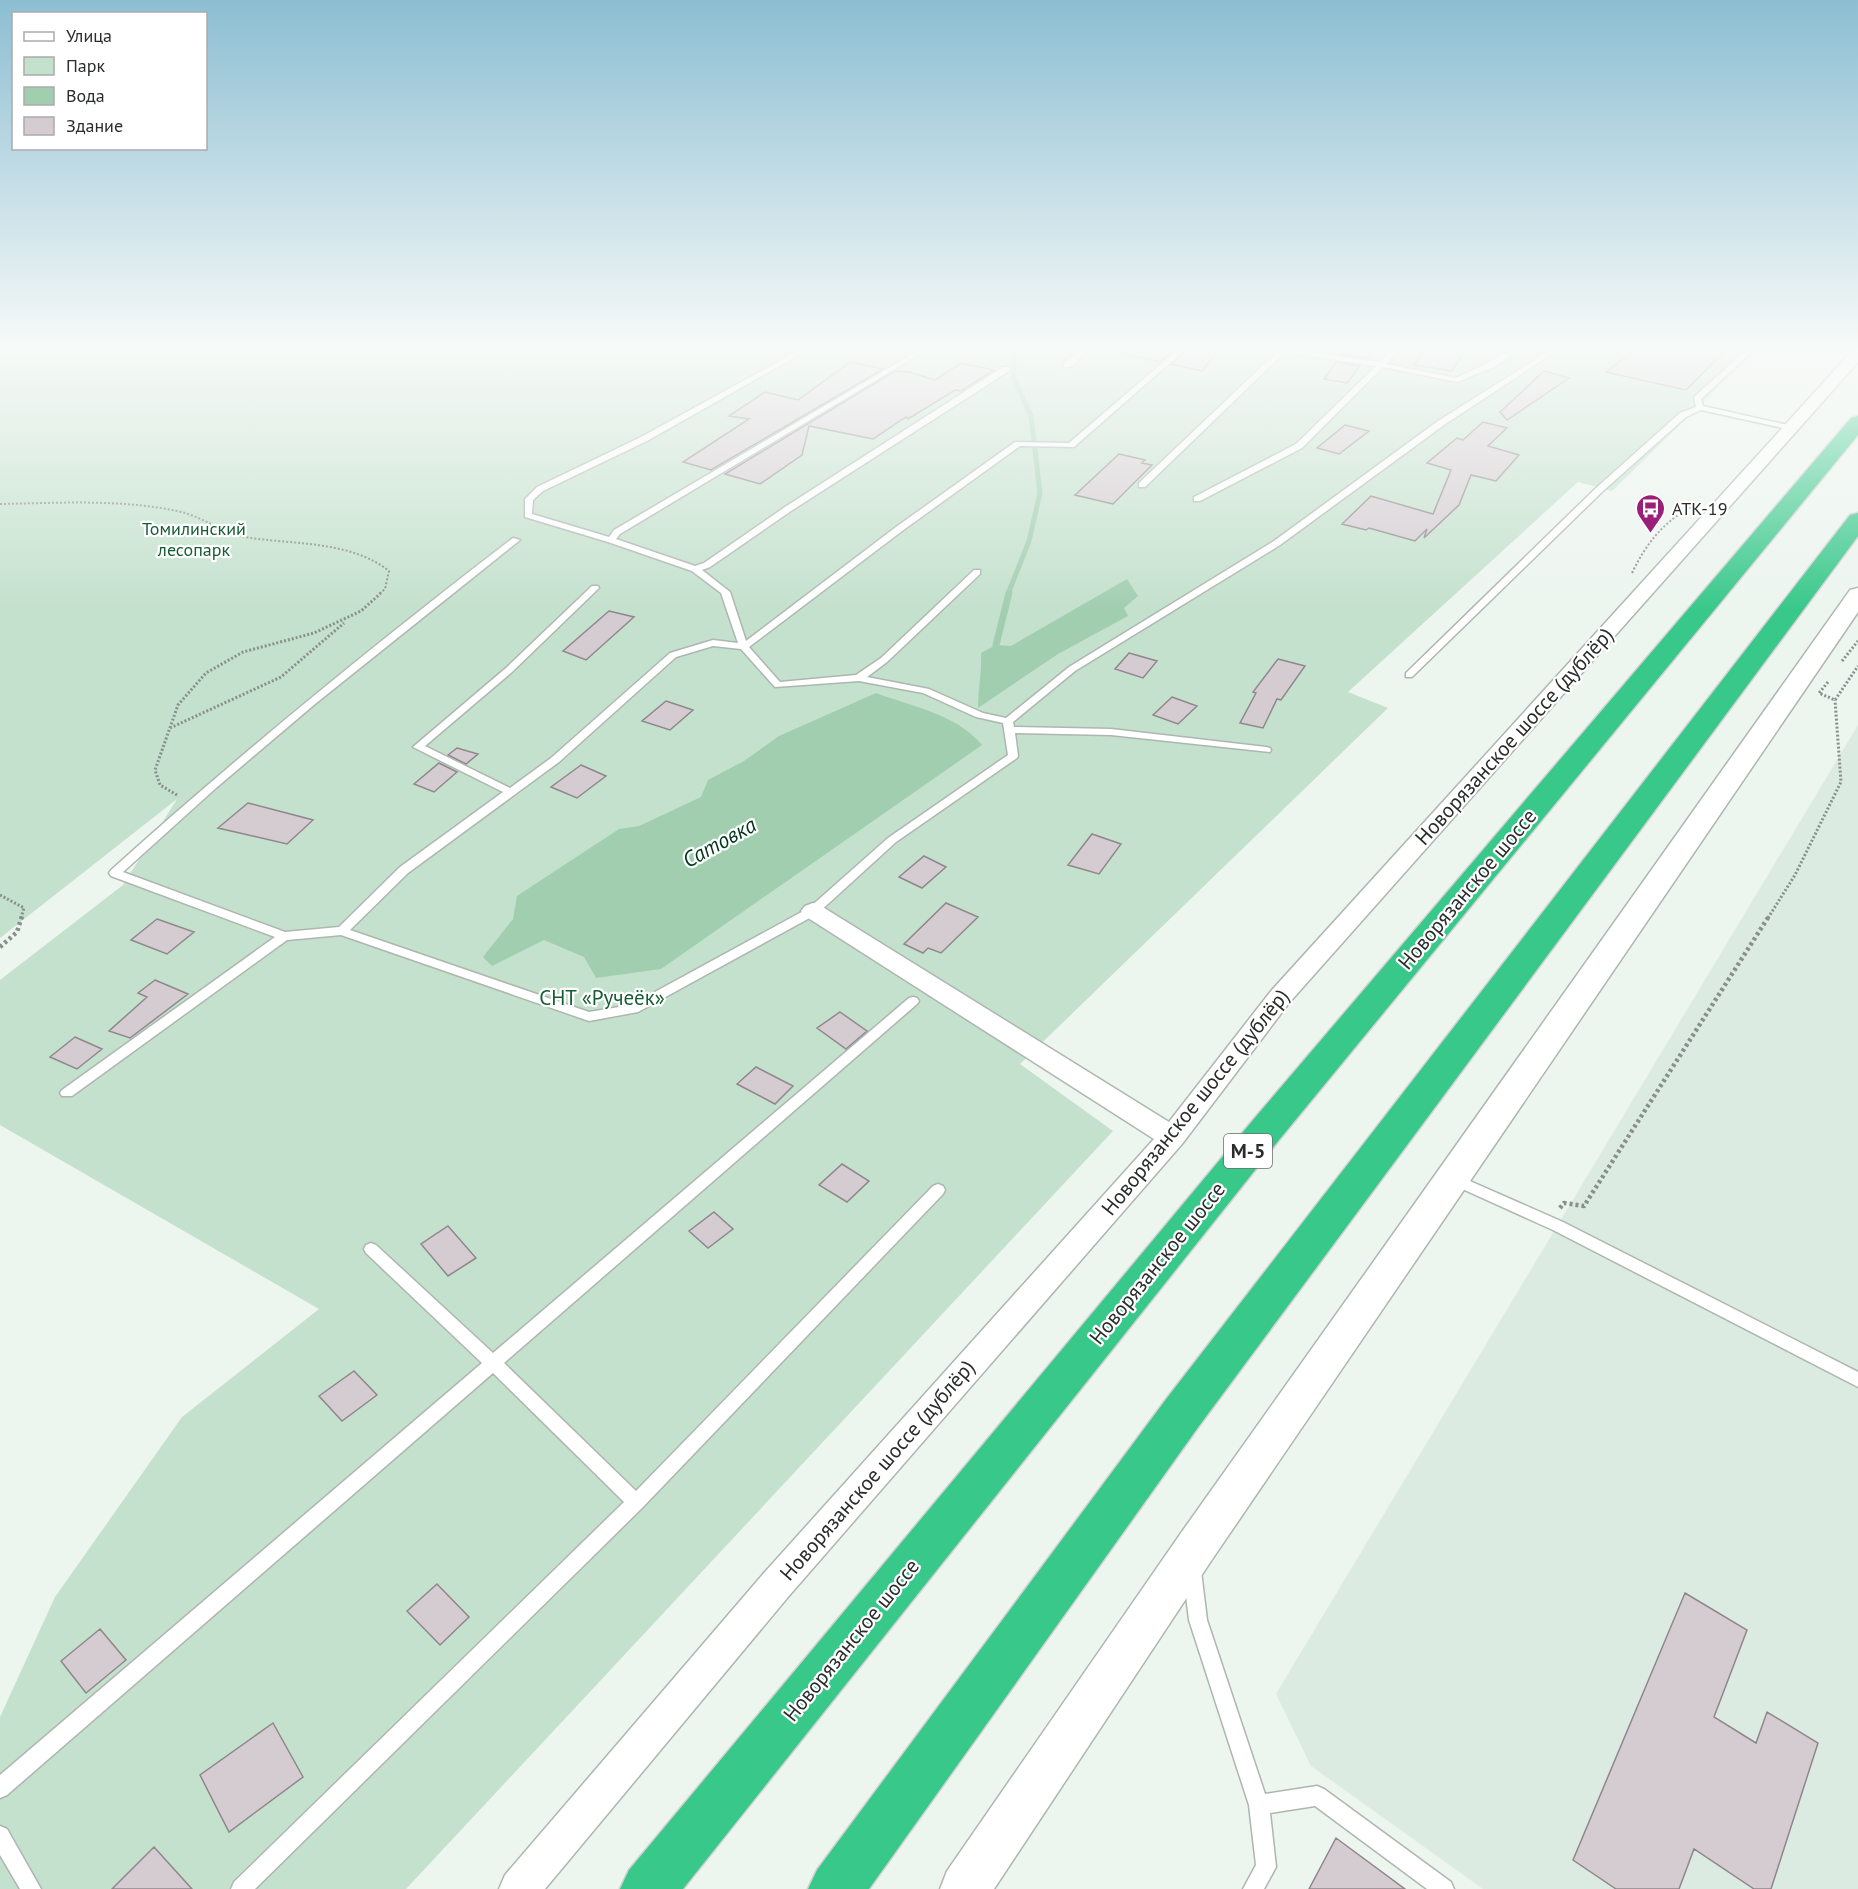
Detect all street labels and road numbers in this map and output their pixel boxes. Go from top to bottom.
street label: Новорязанское шоссе (дублёр) [1409,621,1619,851]
street label: Новорязанское шоссе [1392,803,1542,975]
street label: Новорязанское шоссе (дублёр) [1095,983,1295,1221]
road number: М-5 [1224,1134,1272,1168]
street label: Новорязанское шоссе [1083,1176,1231,1350]
street label: Новорязанское шоссе (дублёр) [774,1354,980,1586]
street label: Новорязанское шоссе [777,1553,925,1727]

